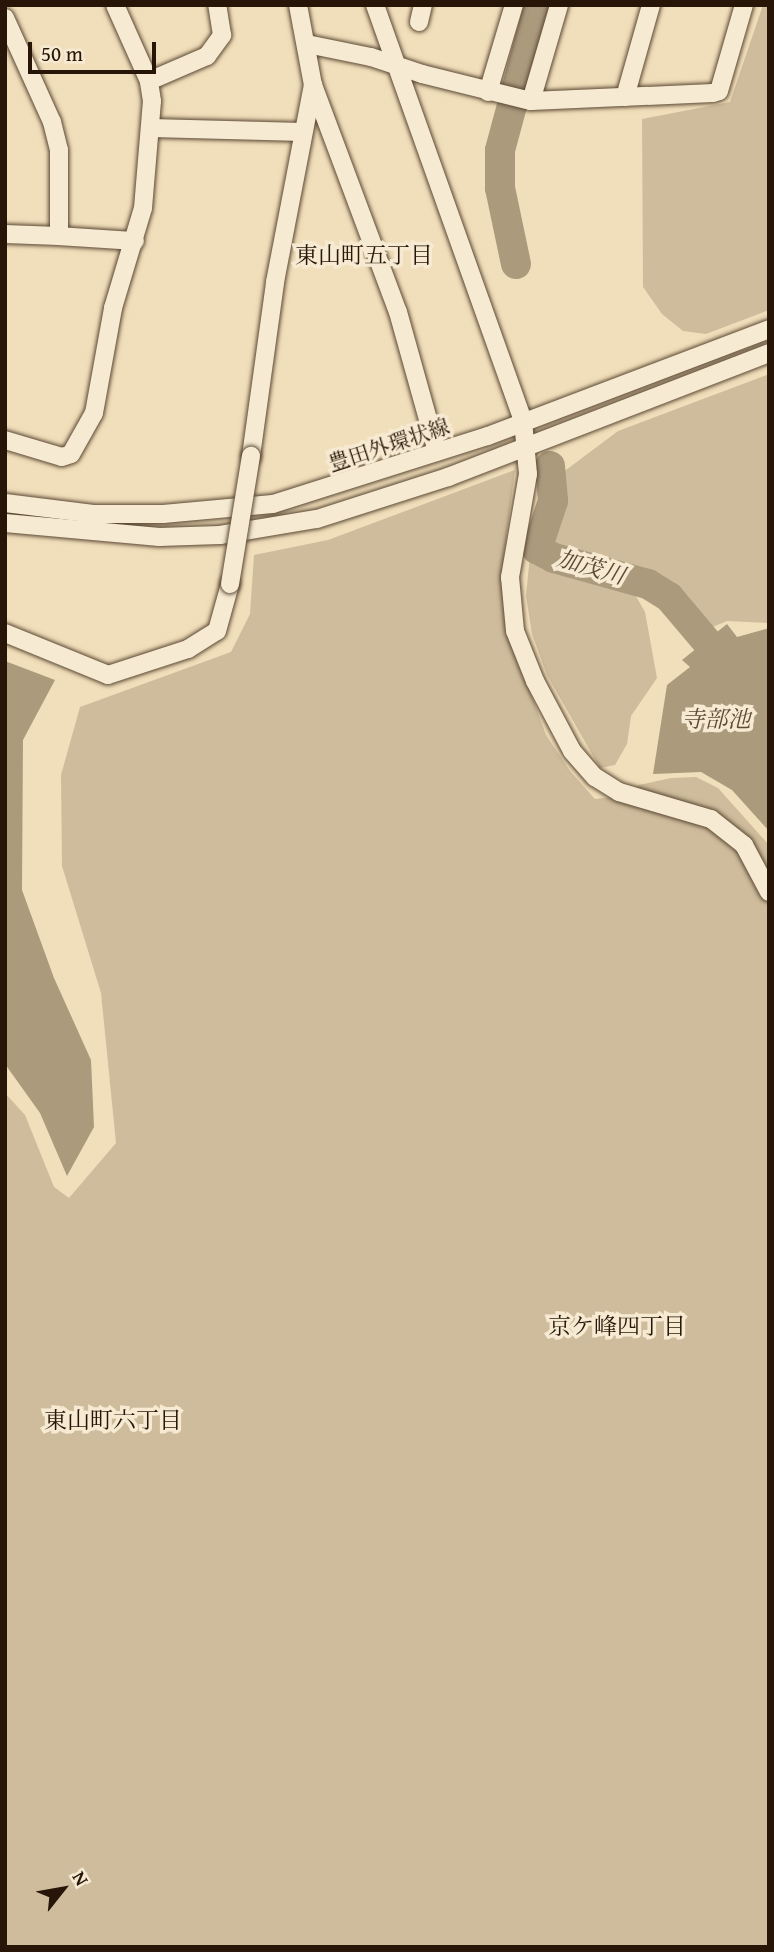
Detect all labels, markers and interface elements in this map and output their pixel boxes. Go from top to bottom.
scale bar [32,28,159,72]
text: 50 m [41,38,83,69]
district label: 東山町五丁目 [295,241,433,269]
street label: 豊田外環状線 [325,414,453,476]
water label: 加茂川 [554,544,628,590]
water label: 寺部池 [682,705,750,733]
district label: 京ケ峰四丁目 [548,1312,686,1340]
district label: 東山町六丁目 [44,1406,182,1434]
north arrow [28,1854,98,1924]
text: N [66,1866,96,1891]

